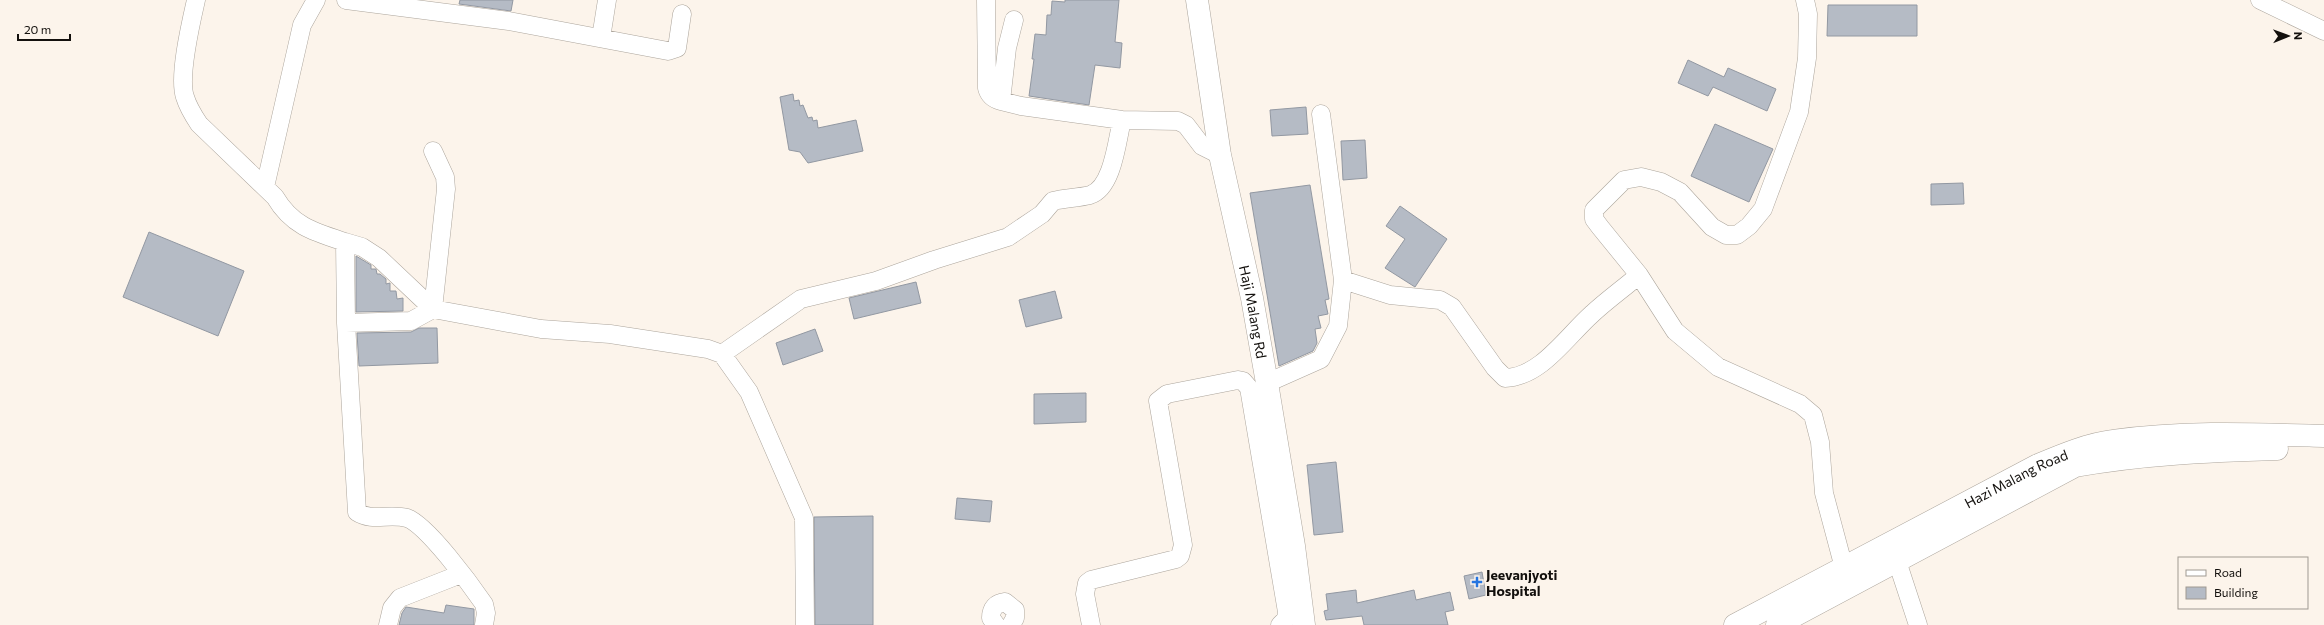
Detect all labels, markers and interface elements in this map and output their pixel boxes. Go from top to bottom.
scale bar [18,16,70,42]
north arrow [2268,16,2308,56]
text: 20 m [24,22,51,36]
text: N [2292,32,2305,40]
street label: Haji Malang Rd [1236,263,1271,360]
street label: Hazi Malang Road [1961,445,2070,511]
legend [2178,557,2308,609]
text: Road [2214,565,2242,579]
place label: Jeevanjyoti Hospital [1486,566,1557,599]
marker: Jeevanjyoti Hospital [1471,576,1483,588]
text: Building [2214,585,2258,599]

